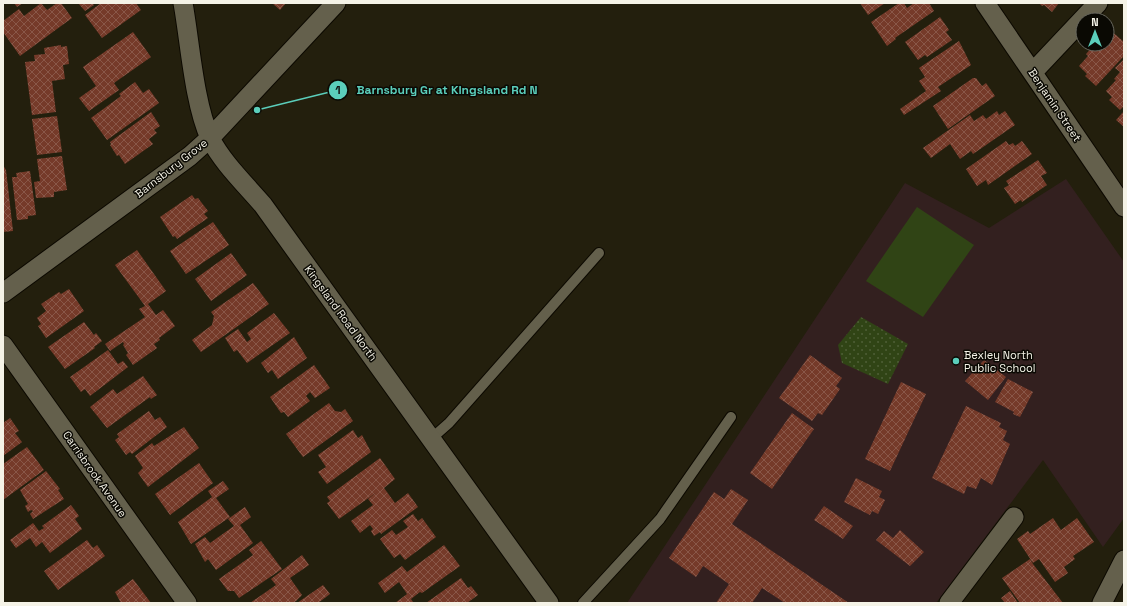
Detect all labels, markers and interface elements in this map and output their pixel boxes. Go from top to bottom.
north arrow [1075,12,1115,52]
text: N [1091,15,1099,29]
street label: Benjamin Street [1025,66,1085,144]
callout: Barnsbury Gr at Kingsland Rd N [328,78,545,102]
text: 1 [335,82,341,98]
text: Barnsbury Gr at Kingsland Rd N [357,82,537,98]
street label: Barnsbury Grove [132,135,210,201]
street label: Kingsland Road North [302,263,380,363]
place label: Bexley North Public School [964,348,1036,375]
marker: Bexley North Public School [951,356,961,366]
street label: Carrisbrook Avenue [60,428,130,520]

